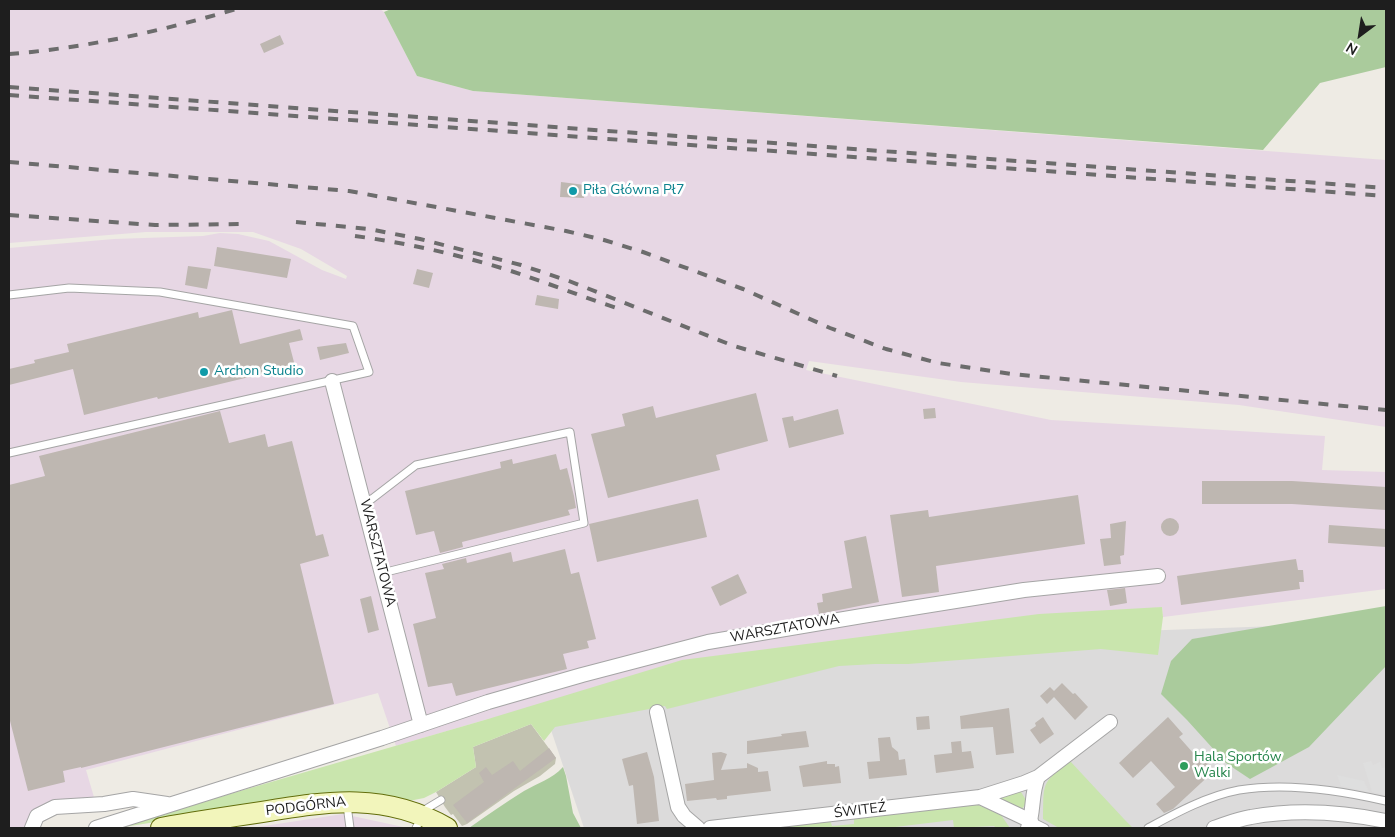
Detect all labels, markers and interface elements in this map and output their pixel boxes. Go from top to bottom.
north arrow [1335,10,1385,60]
text: N [1343,37,1361,59]
place label: Piła Główna Pł7 [583,183,684,199]
marker: Piła Główna Pł7 [567,185,579,197]
place label: Archon Studio [214,364,303,380]
marker: Archon Studio [198,366,210,378]
street label: WARSZTATOWA [355,497,399,609]
street label: WARSZTATOWA [729,611,841,647]
place label: Hala Sportów Walki [1194,750,1281,782]
marker: Hala Sportów Walki [1178,760,1190,772]
street label: PODGÓRNA [265,794,347,820]
street label: ŚWITEŹ [833,799,887,823]

